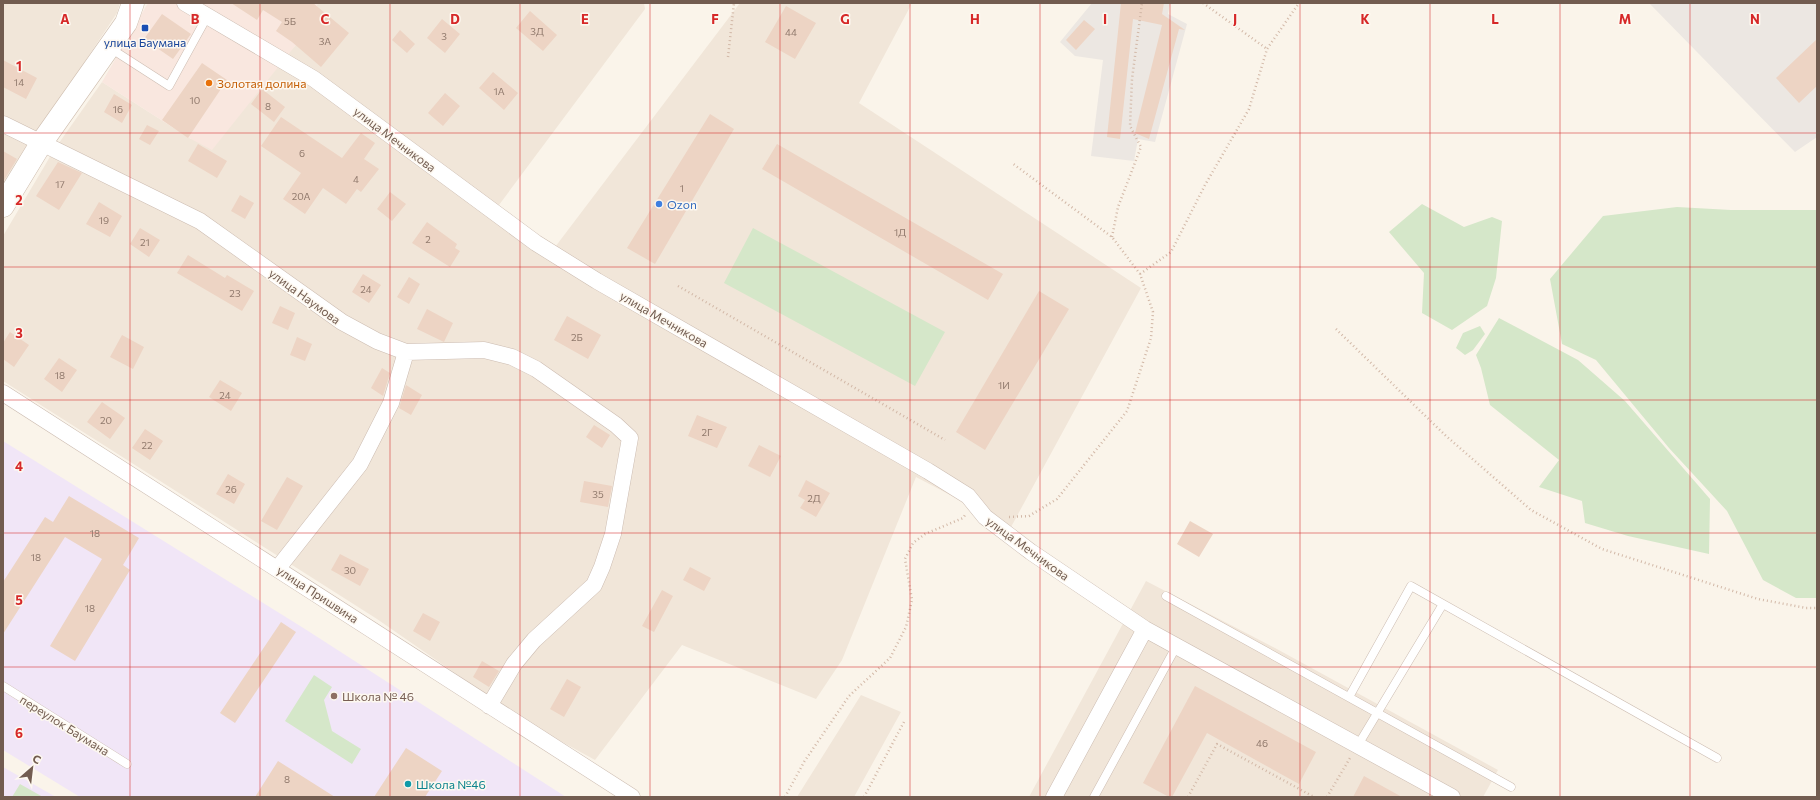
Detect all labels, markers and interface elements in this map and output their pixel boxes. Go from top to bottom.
text: A [60,11,70,27]
text: B [191,11,200,27]
text: C [321,11,330,27]
text: D [450,11,460,27]
text: E [581,11,589,27]
text: F [711,11,719,27]
text: G [840,11,850,27]
text: H [970,11,980,27]
text: I [1103,11,1107,27]
text: J [1233,11,1237,27]
text: K [1360,11,1370,27]
text: L [1491,11,1499,27]
text: M [1619,11,1631,27]
text: N [1750,11,1760,27]
house number: 5Б [284,15,296,27]
marker: улица Баумана [140,23,150,33]
house number: 3Д [530,25,544,37]
house number: 44 [785,26,797,38]
house number: 3 [441,30,447,42]
place label: улица Баумана [104,35,186,49]
house number: 3А [319,35,331,47]
text: 1 [16,58,22,74]
house number: 14 [14,76,24,88]
place label: Золотая долина [217,76,306,90]
marker: Золотая долина [204,78,214,88]
house number: 1А [493,85,505,97]
house number: 10 [190,94,200,106]
house number: 8 [265,100,271,112]
house number: 16 [113,103,123,115]
street label: улица Мечникова [351,104,439,174]
house number: 6 [299,147,305,159]
house number: 4 [353,173,359,185]
house number: 17 [55,178,65,190]
house number: 1 [680,182,684,194]
house number: 20А [292,190,310,202]
text: 2 [15,192,23,208]
place label: Ozon [667,197,697,211]
marker: Ozon [654,199,664,209]
house number: 19 [99,214,109,226]
house number: 1Д [894,226,906,238]
house number: 2 [425,233,431,245]
house number: 21 [140,236,150,248]
street label: улица Наумова [267,265,343,327]
house number: 24 [360,283,372,295]
house number: 23 [229,287,241,299]
street label: улица Мечникова [618,288,710,350]
text: 3 [15,325,23,341]
house number: 2Б [571,331,583,343]
house number: 18 [55,369,65,381]
house number: 1И [998,379,1010,391]
house number: 24 [219,389,231,401]
house number: 20 [100,414,112,426]
house number: 2Г [701,426,713,438]
house number: 22 [141,439,153,451]
text: 4 [15,458,23,474]
house number: 26 [225,483,237,495]
house number: 35 [592,488,604,500]
house number: 2Д [807,492,821,504]
street label: улица Мечникова [984,513,1072,583]
house number: 18 [90,527,100,539]
house number: 18 [31,551,41,563]
street label: улица Пришвина [275,562,361,626]
house number: 30 [344,564,356,576]
text: 5 [15,592,23,608]
house number: 18 [85,602,95,614]
place label: Школа № 46 [342,689,414,703]
marker: Школа № 46 [329,691,339,701]
street label: переулок Баумана [18,692,112,758]
text: 6 [15,725,23,741]
house number: 46 [1256,737,1268,749]
north arrow [12,748,52,788]
text: С [31,751,44,766]
house number: 8 [284,773,290,785]
place label: Школа №46 [416,777,486,791]
marker: Школа №46 [403,779,413,789]

